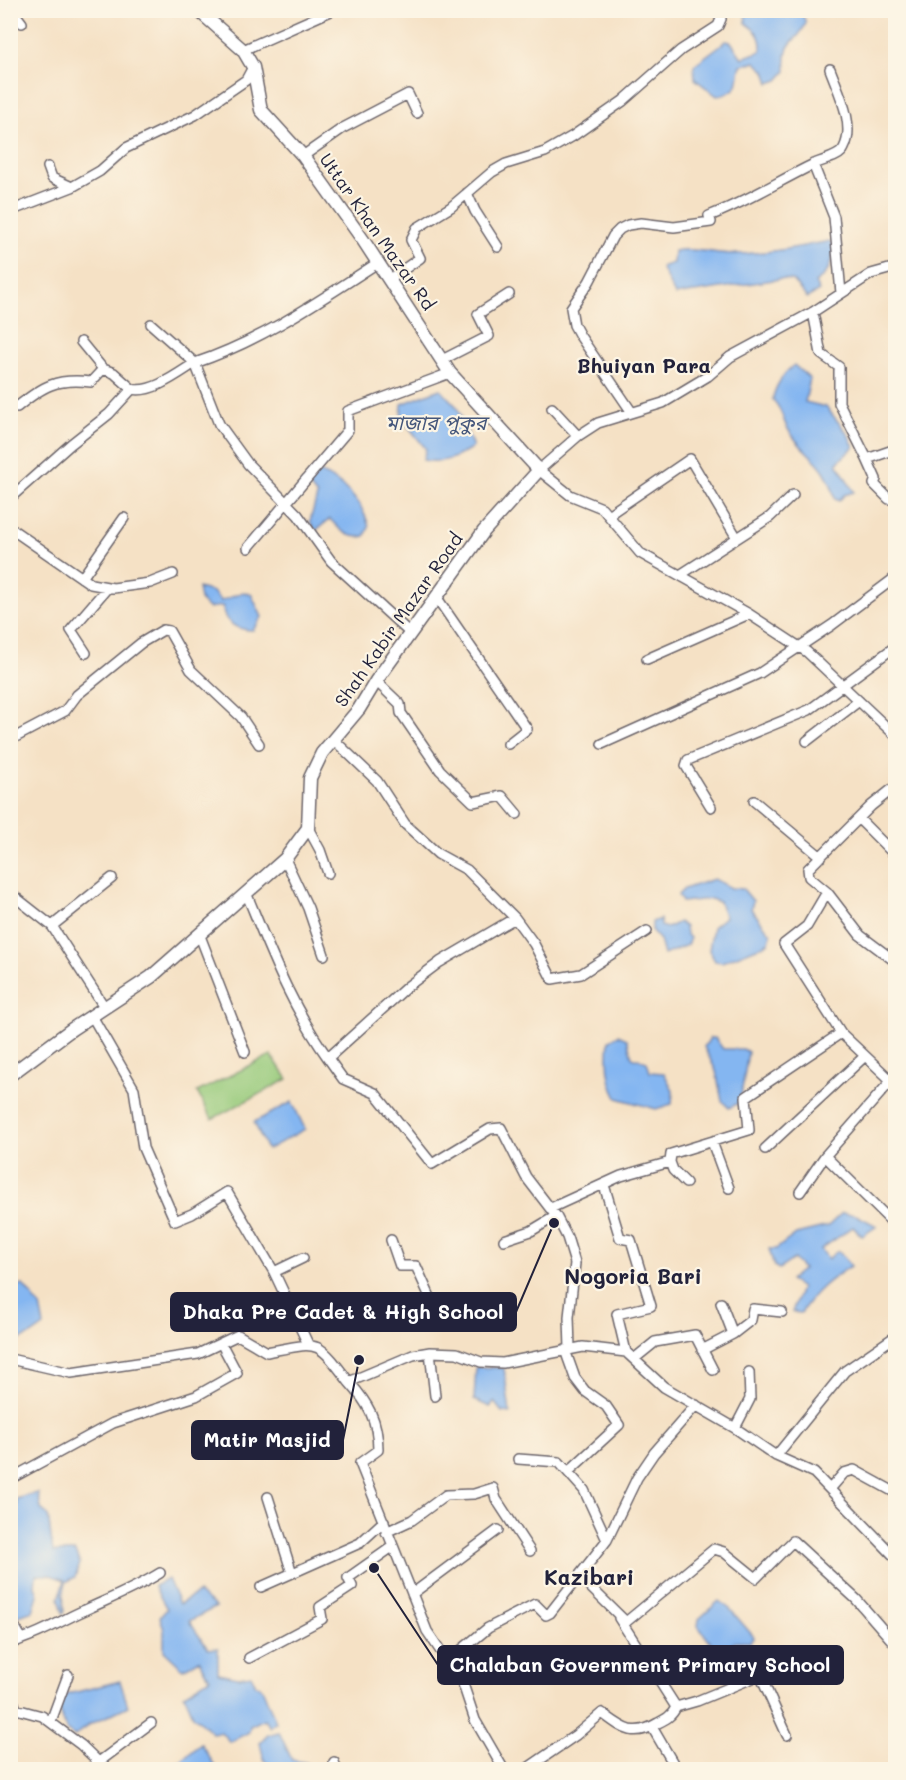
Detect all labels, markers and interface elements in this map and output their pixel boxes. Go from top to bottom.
street label: Uttar Khan Mazar Rd [315,148,441,315]
district label: Bhuiyan Para [577,352,711,378]
water label: মাজার পুকুর [386,409,490,435]
street label: Shah Kabir Mazar Road [329,527,468,711]
district label: Nogoria Bari [564,1262,702,1289]
callout: Dhaka Pre Cadet & High School [171,1293,516,1331]
text: Dhaka Pre Cadet & High School [182,1298,504,1324]
callout: Matir Masjid [192,1421,343,1459]
text: Matir Masjid [203,1426,331,1452]
district label: Kazibari [544,1563,634,1590]
callout: Chalaban Government Primary School [438,1646,843,1684]
text: Chalaban Government Primary School [450,1651,830,1677]

